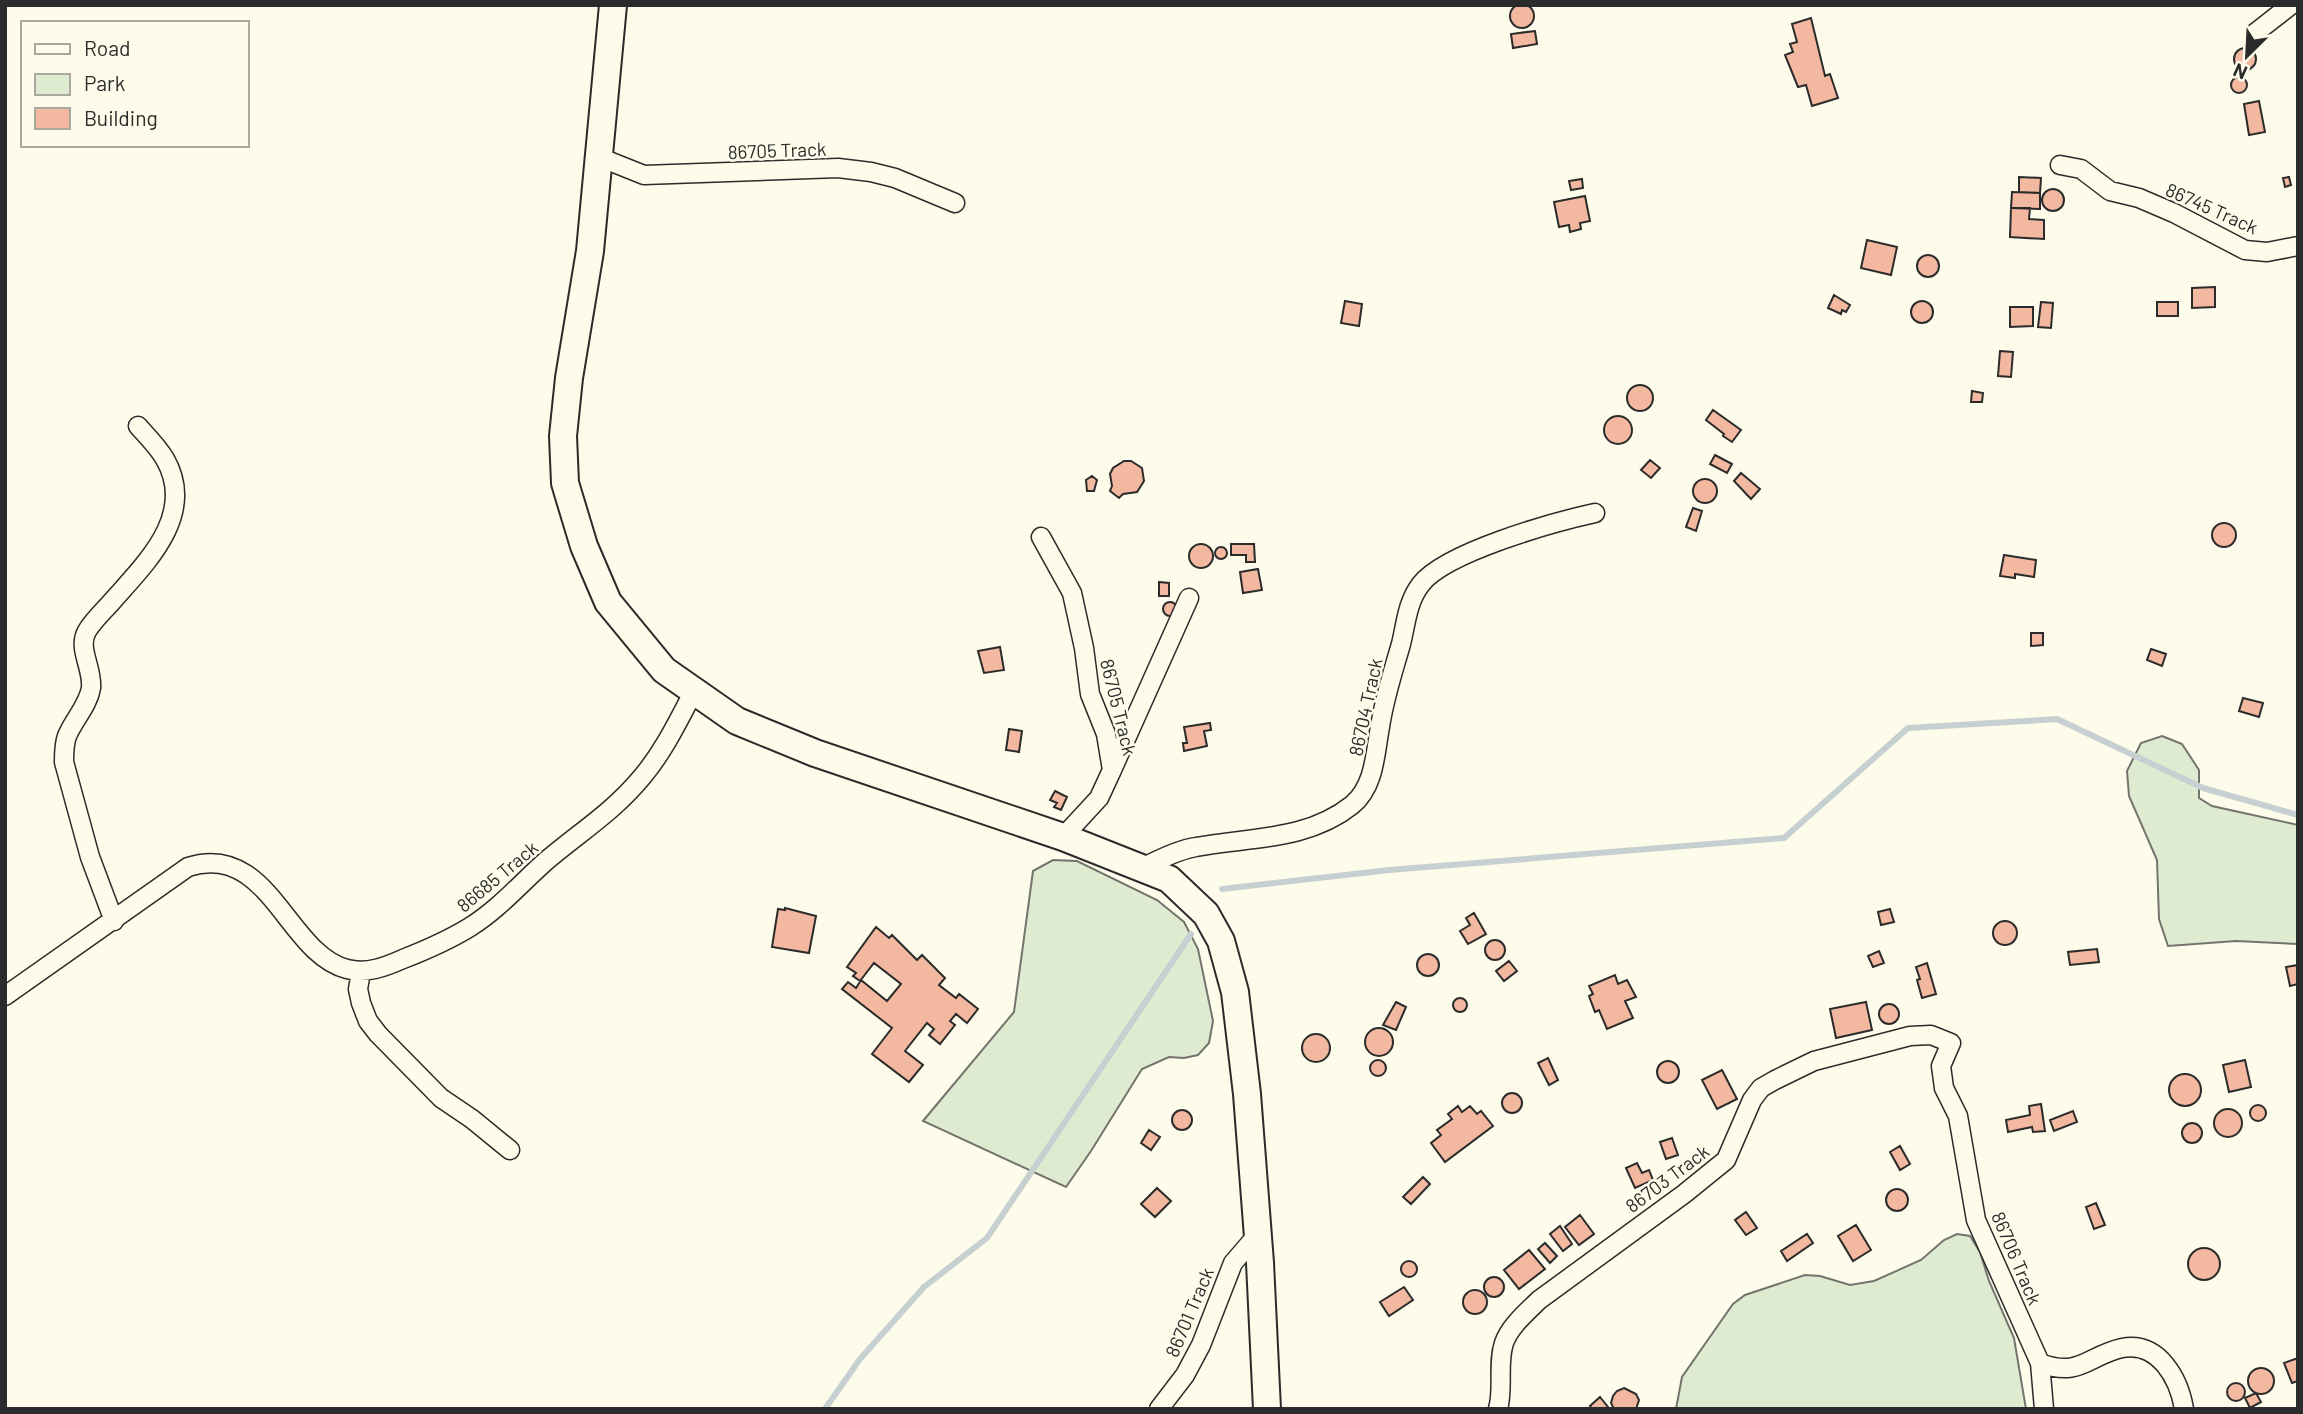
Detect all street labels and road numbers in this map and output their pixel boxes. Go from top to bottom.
street label: 86705 Track [727,137,827,163]
street label: 86745 Track [2162,177,2262,239]
street label: 86705 Track [1096,656,1142,758]
street label: 86704 Track [1343,656,1387,758]
street label: 86685 Track [452,835,542,917]
street label: 86703 Track [1621,1139,1713,1217]
street label: 86706 Track [1987,1208,2047,1308]
street label: 86701 Track [1160,1264,1218,1360]

